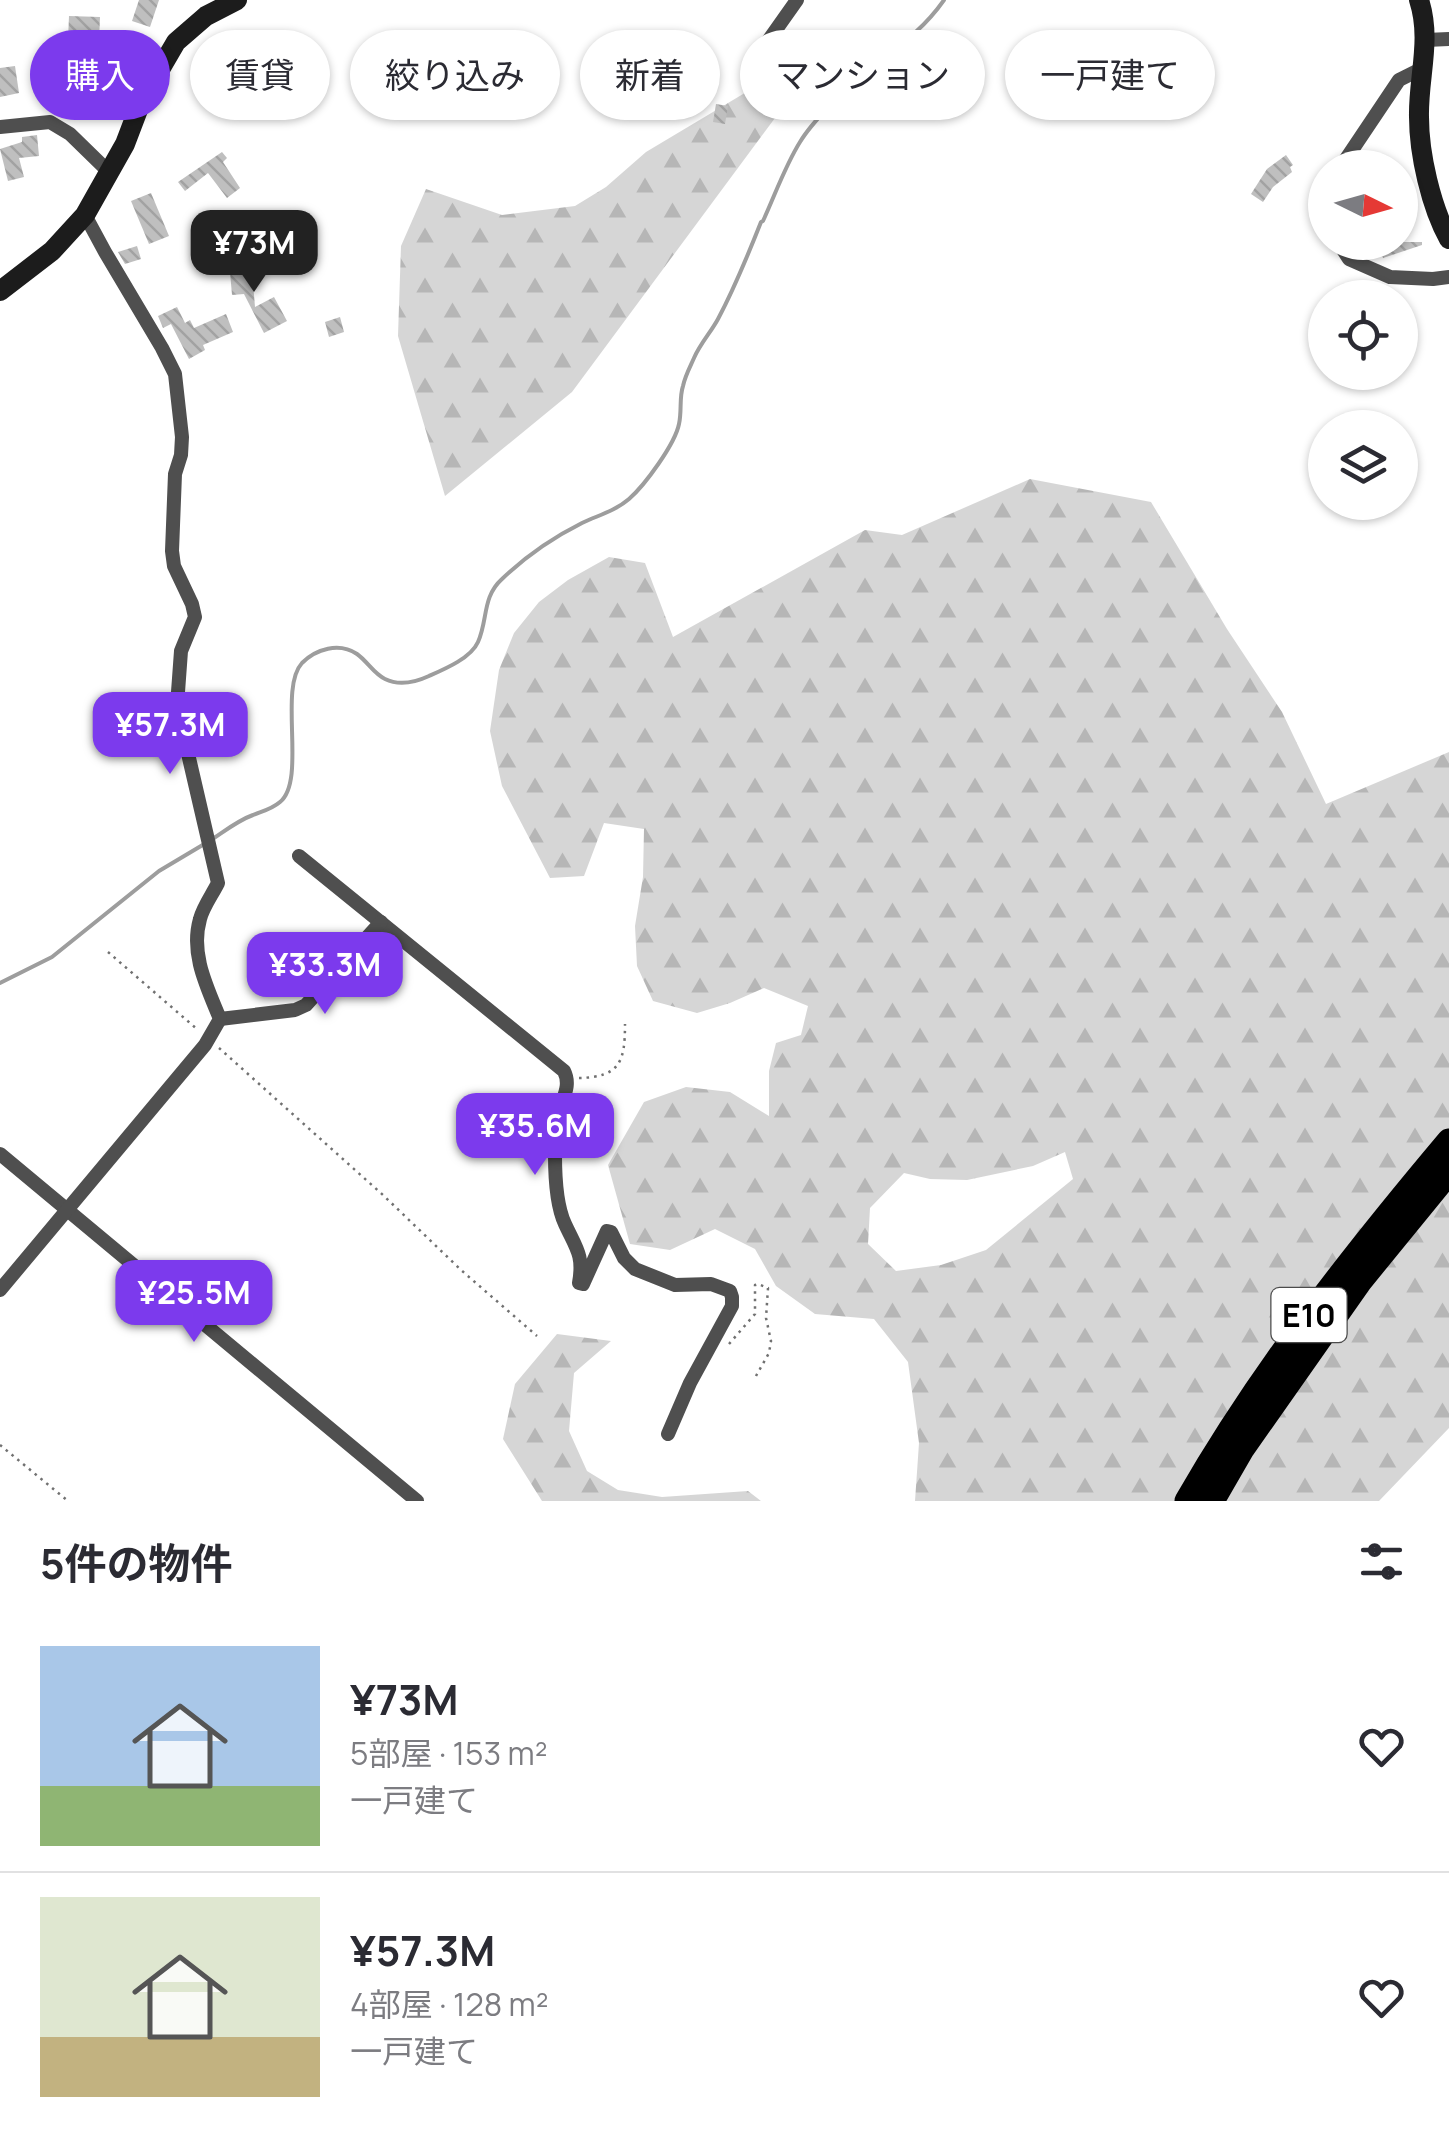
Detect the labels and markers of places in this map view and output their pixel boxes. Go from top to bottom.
pin: ¥73M [195,210,313,295]
pin: ¥57.3M [89,692,251,777]
pin: ¥33.3M [244,932,406,1017]
pin: ¥35.6M [454,1093,616,1178]
pin: ¥25.5M [113,1260,275,1345]

